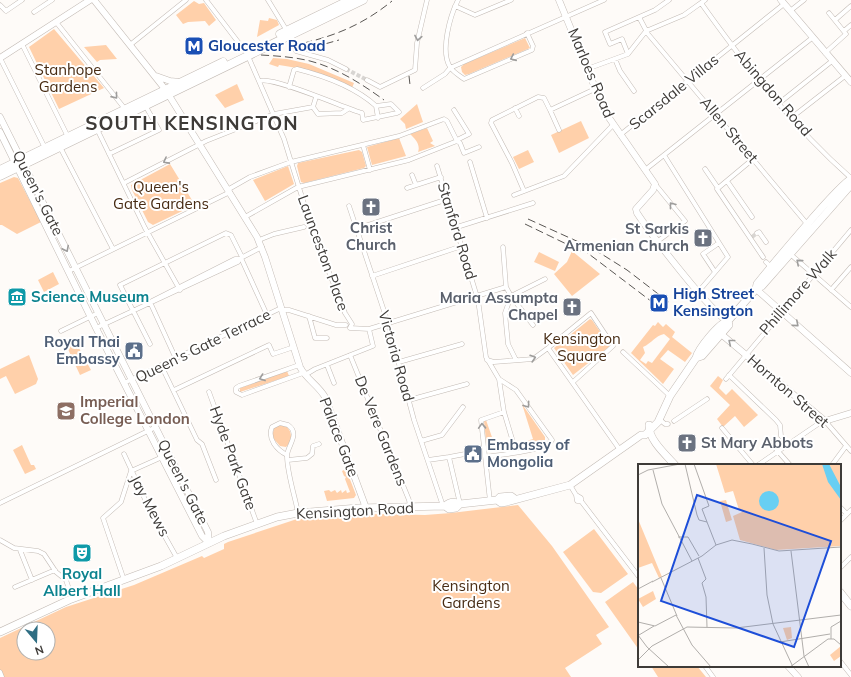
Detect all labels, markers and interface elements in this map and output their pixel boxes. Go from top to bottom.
street label: Marloes Road [564,25,619,121]
metro station icon: Gloucester Road [183,35,205,57]
one-way arrow [414,35,423,41]
place label: Gloucester Road [208,36,326,55]
street label: Abingdon Road [731,46,816,140]
street label: Scarsdale Villas [625,50,722,134]
one-way arrow [509,53,517,61]
park label: Stanhope Gardens [35,60,101,96]
one-way arrow [111,92,118,99]
street label: Allen Street [696,93,763,167]
district label: SOUTH KENSINGTON [85,111,299,135]
street label: Queen's Gate [9,147,68,239]
one-way arrow [163,157,170,164]
park label: Queen's Gate Gardens [113,177,209,213]
street label: Stanford Road [434,180,481,282]
street label: Launceston Place [294,192,353,313]
church icon: Christ Church [360,196,382,218]
one-way arrow [670,203,677,210]
place label: Christ Church [346,218,396,254]
place label: St Sarkis Armenian Church [564,219,689,255]
church icon: St Sarkis Armenian Church [692,227,714,249]
street label: Phillimore Walk [755,244,840,339]
one-way arrow [62,245,69,252]
one-way arrow [797,260,804,267]
place label: High Street Kensington [673,284,754,320]
museum icon: Science Museum [6,286,28,308]
place label: Science Museum [31,287,149,306]
place label: Maria Assumpta Chapel [440,288,558,324]
metro station icon: High Street Kensington [648,292,670,314]
church icon: Maria Assumpta Chapel [561,296,583,318]
street label: Queen's Gate Terrace [132,304,274,387]
street label: Victoria Road [374,308,419,404]
one-way arrow [791,320,798,327]
park label: Kensington Square [543,329,621,365]
place label: Royal Thai Embassy [44,332,121,368]
one-way arrow [729,339,736,346]
public building icon: Royal Thai Embassy [123,340,145,362]
street label: Hornton Street [744,350,833,431]
one-way arrow [529,354,536,363]
one-way arrow [259,373,266,381]
street label: De Vere Gardens [351,373,412,489]
place label: Imperial College London [80,392,190,428]
street label: Palace Gate [316,394,363,479]
school or university icon: Imperial College London [55,400,77,422]
one-way arrow [522,401,530,408]
street label: Hyde Park Gate [206,403,261,512]
one-way arrow [477,423,486,429]
church icon: St Mary Abbots [676,432,698,454]
place label: St Mary Abbots [701,433,813,452]
place label: Embassy of Mongolia [487,435,570,471]
street label: Queen's Gate [154,436,213,528]
public building icon: Embassy of Mongolia [462,443,484,465]
inset map [638,464,841,667]
street label: Jay Mews [126,472,175,540]
street label: Kensington Road [295,498,415,523]
theatre icon: Royal Albert Hall [71,542,93,564]
place label: Royal Albert Hall [43,564,121,600]
park label: Kensington Gardens [432,576,510,612]
north arrow [16,621,56,661]
text: N [33,642,45,658]

